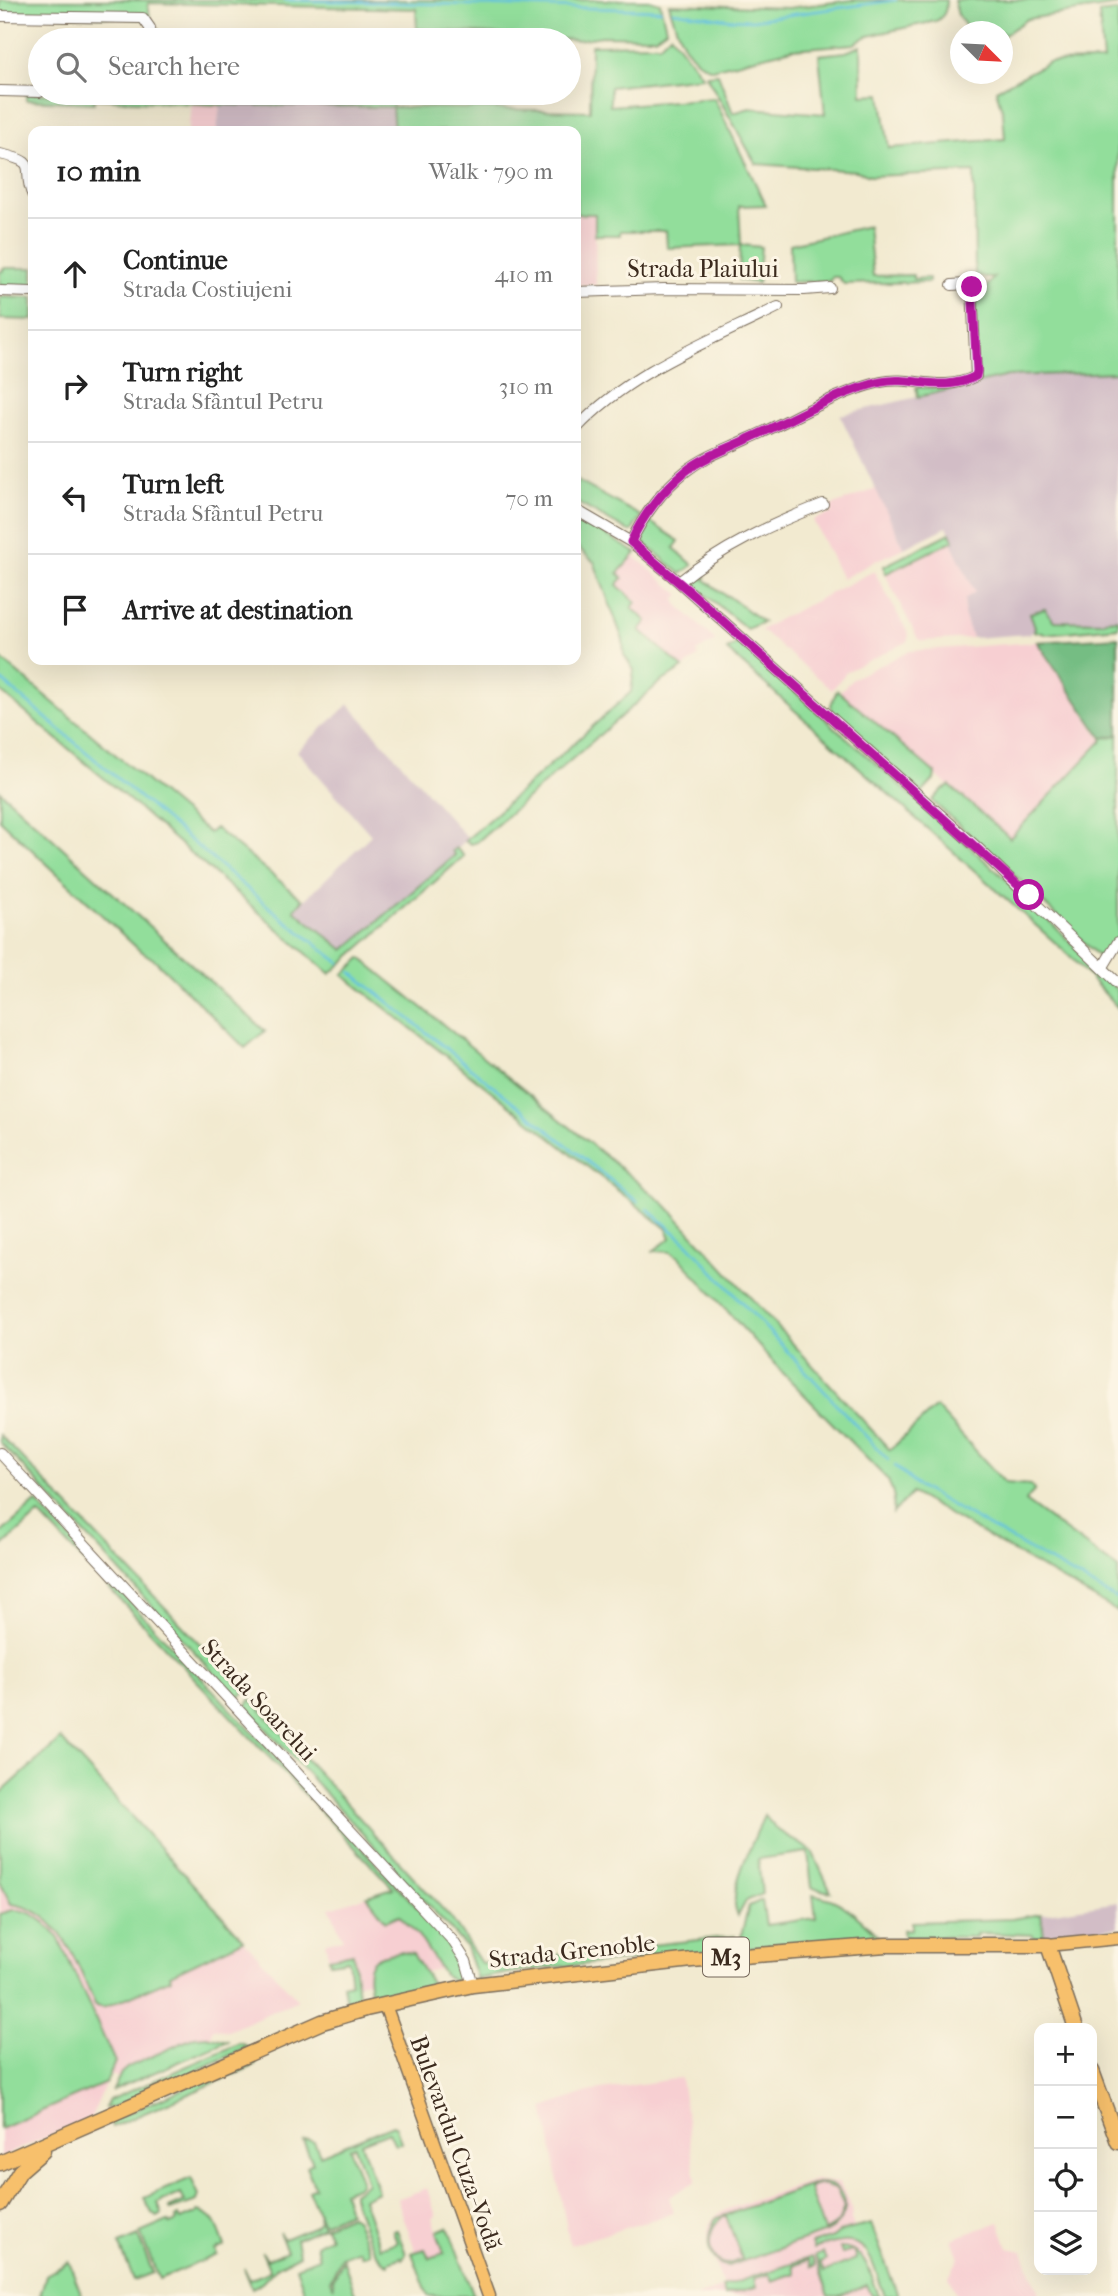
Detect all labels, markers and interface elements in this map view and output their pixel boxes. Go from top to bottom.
north arrow [950,21,1013,84]
search box [28,28,581,105]
icon: search [52,48,90,86]
text: Search here [108,51,240,82]
text: 10 min [56,154,141,189]
text: Walk · 790 m [429,158,553,185]
text: Continue [123,245,228,276]
icon: ahead [56,255,94,293]
street label: Strada Plaiului [627,255,779,283]
text: 410 m [495,261,553,288]
route end [956,271,987,302]
text: Strada Costiujeni [123,276,292,303]
text: Turn right [123,357,243,388]
icon: right [56,367,94,405]
text: 310 m [499,373,553,400]
text: Strada Sfântul Petru [123,388,323,415]
text: Turn left [123,469,224,500]
icon: left [56,479,94,517]
text: 70 m [505,485,553,512]
text: Strada Sfântul Petru [123,500,323,527]
icon: arrive [56,591,94,629]
text: Arrive at destination [123,595,353,626]
route start [1013,879,1044,910]
street label: Strada Soarelui [195,1633,323,1767]
street label: Strada Grenoble [487,1928,657,1974]
road number: M3 [703,1938,749,1976]
map controls [1034,2023,1097,2275]
button: + [1034,2023,1097,2086]
street label: Bulevardul Cuza-Vodă [404,2032,508,2255]
button: − [1034,2086,1097,2149]
button: locate [1034,2149,1097,2212]
button: layers [1034,2212,1097,2275]

